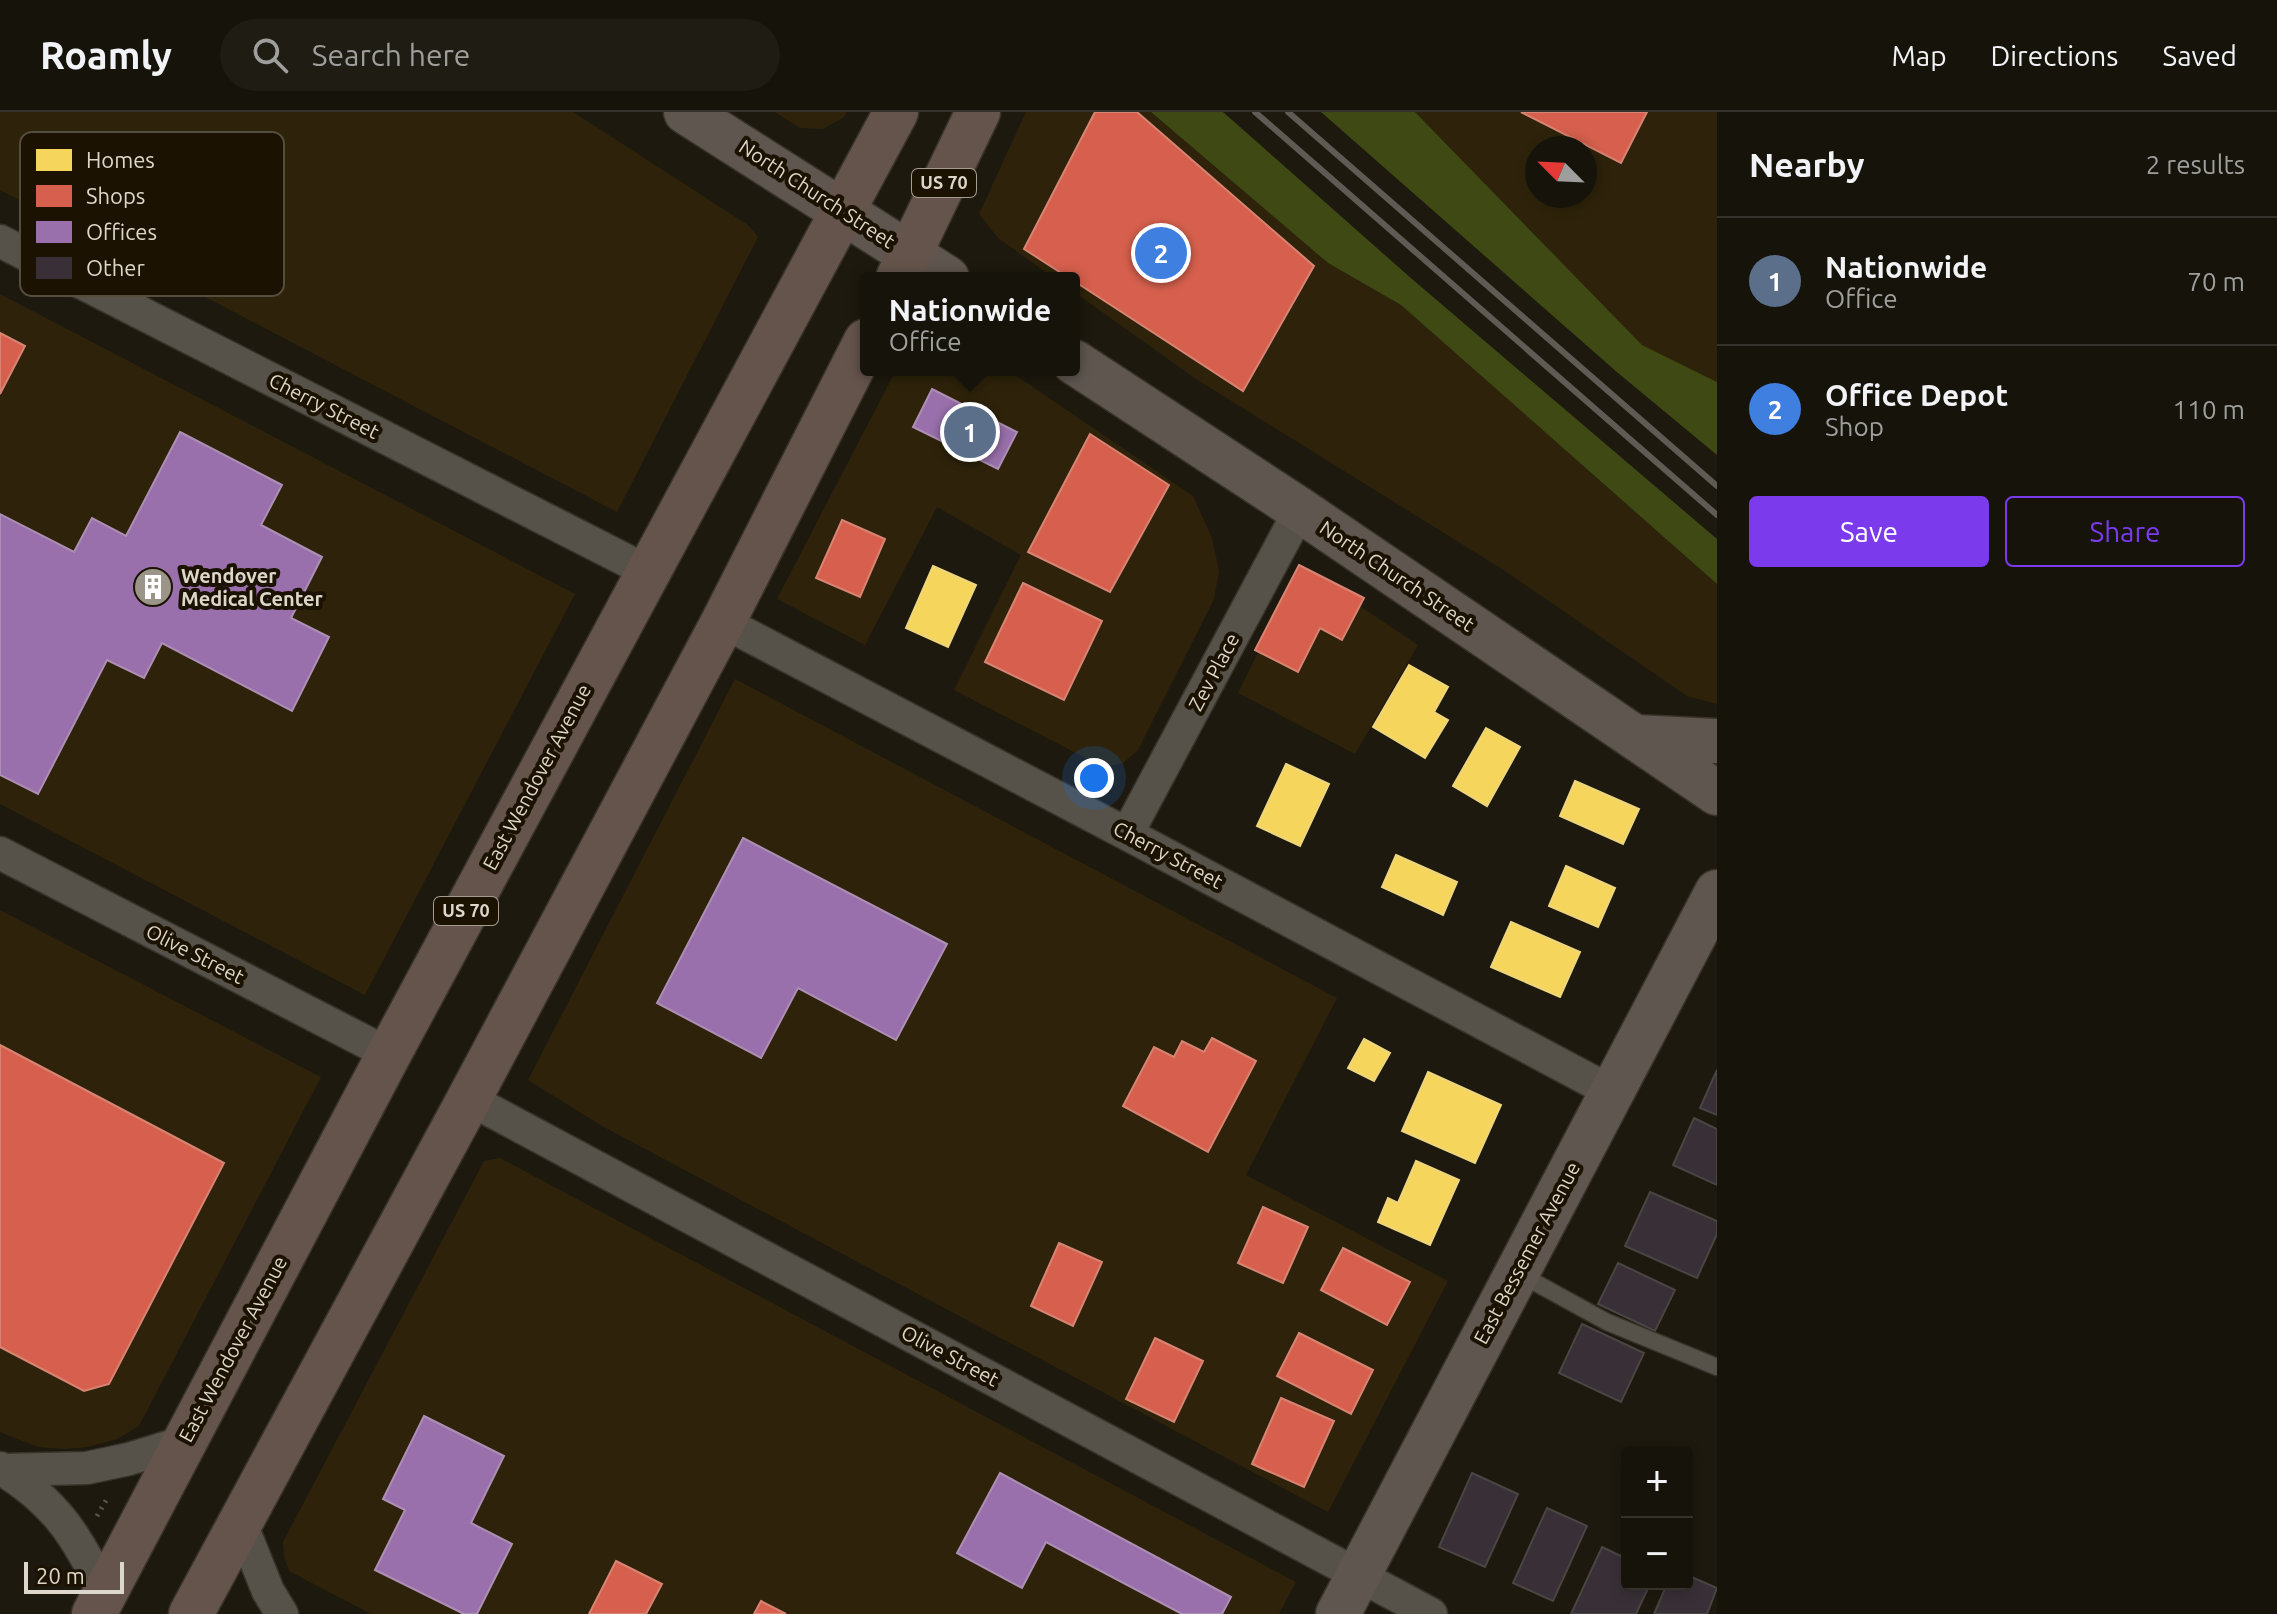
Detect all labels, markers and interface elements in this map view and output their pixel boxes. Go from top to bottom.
search box [220,19,780,91]
icon: search [248,33,292,77]
text: Roamly [40,34,172,76]
text: Search here [312,38,470,72]
text: Map [1891,40,1947,71]
text: Directions [1991,40,2118,71]
text: Saved [2162,40,2237,71]
legend [20,132,284,296]
street label: North Church Street [735,135,900,253]
north arrow [1525,136,1597,208]
text: Nearby [1749,145,1864,183]
text: Homes [86,147,155,172]
text: 2 results [2146,150,2245,179]
road number: US 70 [912,169,976,197]
text: Shops [86,183,145,208]
text: Offices [86,219,157,244]
pin: 2 [1135,223,1187,283]
text: Nationwide [1825,250,1987,284]
text: Other [86,255,145,280]
text: 1 [1768,267,1782,296]
text: 70 m [2187,267,2245,296]
popup [860,272,1080,376]
text: Office [1825,284,1898,313]
text: Nationwide [889,293,1051,327]
text: Office [889,327,961,356]
street label: Cherry Street [265,368,383,443]
text: Office Depot [1825,378,2008,412]
text: 2 [1768,395,1782,424]
text: 110 m [2173,395,2245,424]
pin: 1 [944,402,996,462]
text: Shop [1825,412,1884,441]
button: Save [1749,496,1989,567]
button: Share [2005,496,2245,567]
street label: North Church Street [1316,515,1479,636]
place label: Wendover Medical Center [181,564,324,610]
building icon: Wendover Medical Center [132,566,174,608]
street label: Zev Place [1184,629,1244,714]
street label: East Wendover Avenue [478,680,595,874]
your location [1074,758,1114,798]
street label: Cherry Street [1110,816,1227,893]
road number: US 70 [434,897,498,925]
street label: Olive Street [142,919,248,988]
street label: East Bessemer Avenue [1469,1158,1584,1348]
street label: East Wendover Avenue [174,1252,291,1446]
street label: Olive Street [898,1320,1003,1391]
map controls [1621,1446,1693,1590]
button: + [1621,1446,1693,1518]
button: − [1621,1518,1693,1590]
scale bar [24,1558,124,1594]
text: 20 m [36,1563,85,1588]

